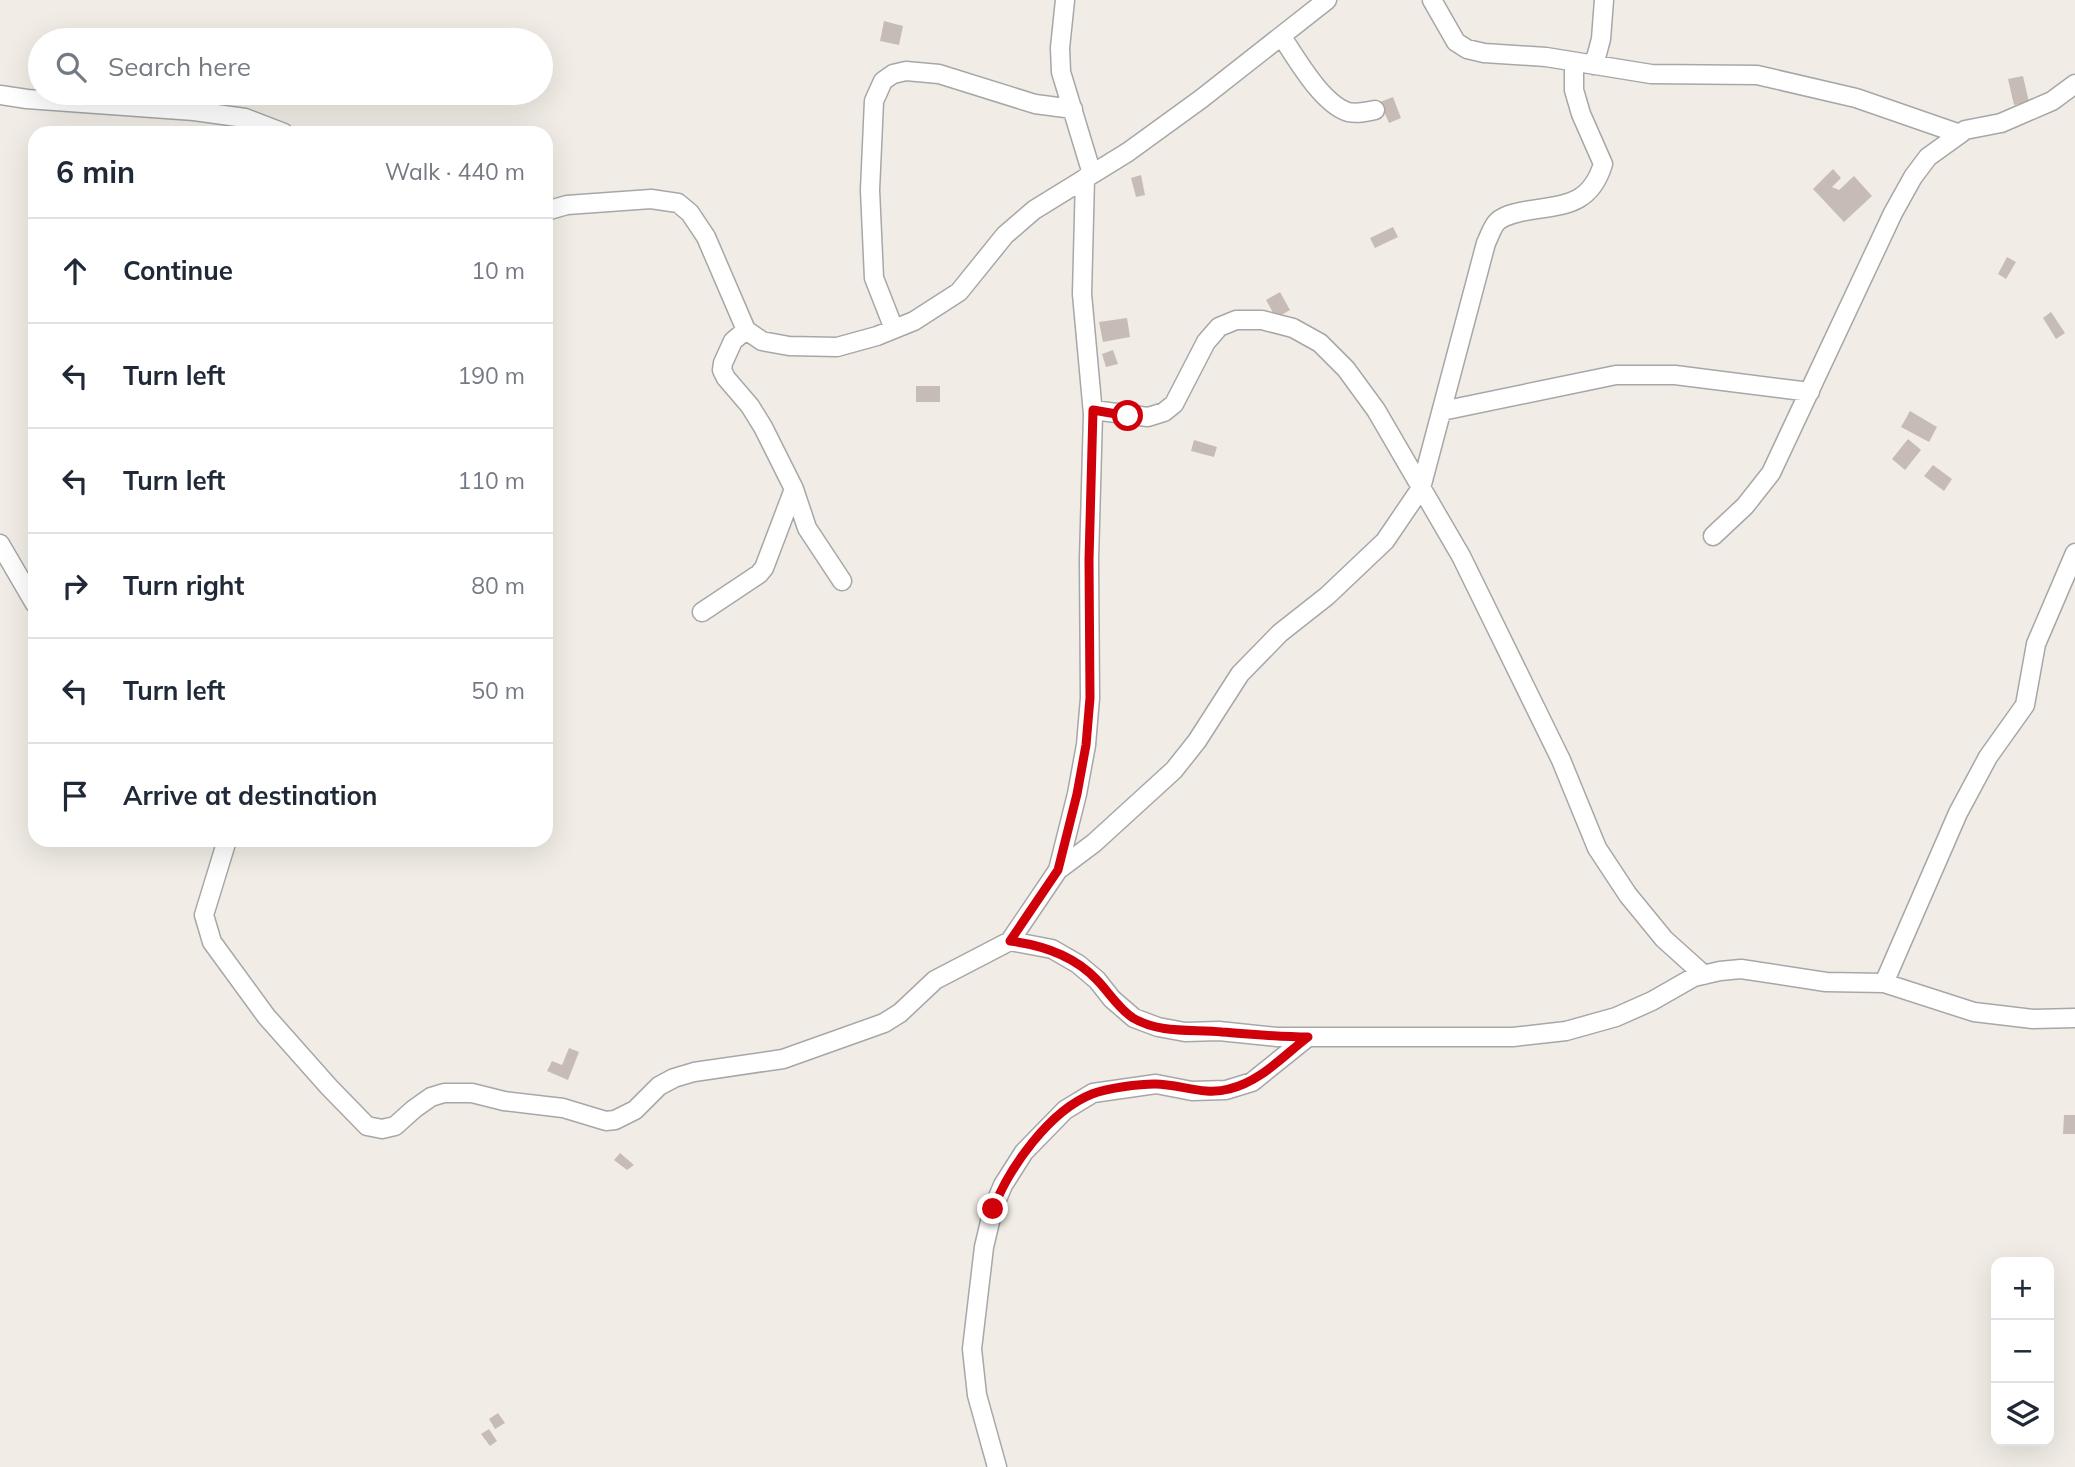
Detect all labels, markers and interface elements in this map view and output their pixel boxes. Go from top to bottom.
search box [28,28,553,105]
icon: search [52,48,90,86]
text: Search here [108,50,251,83]
text: 6 min [56,153,135,191]
text: Walk · 440 m [385,157,525,186]
icon: ahead [56,252,94,290]
text: Continue [123,254,233,287]
text: 10 m [471,256,525,285]
icon: left [56,357,94,395]
text: Turn left [123,359,225,392]
text: 190 m [457,361,525,390]
route start [1112,400,1143,431]
icon: left [56,462,94,500]
text: Turn left [123,464,225,497]
text: 110 m [457,466,525,495]
icon: right [56,567,94,605]
text: Turn right [123,569,244,602]
text: 80 m [471,571,525,600]
icon: left [56,672,94,710]
text: Turn left [123,674,225,707]
text: 50 m [471,676,525,705]
icon: arrive [56,777,94,815]
text: Arrive at destination [123,779,378,812]
route end [977,1193,1008,1224]
map controls [1991,1257,2054,1446]
button: + [1991,1257,2054,1320]
button: − [1991,1320,2054,1383]
button: layers [1991,1383,2054,1446]

